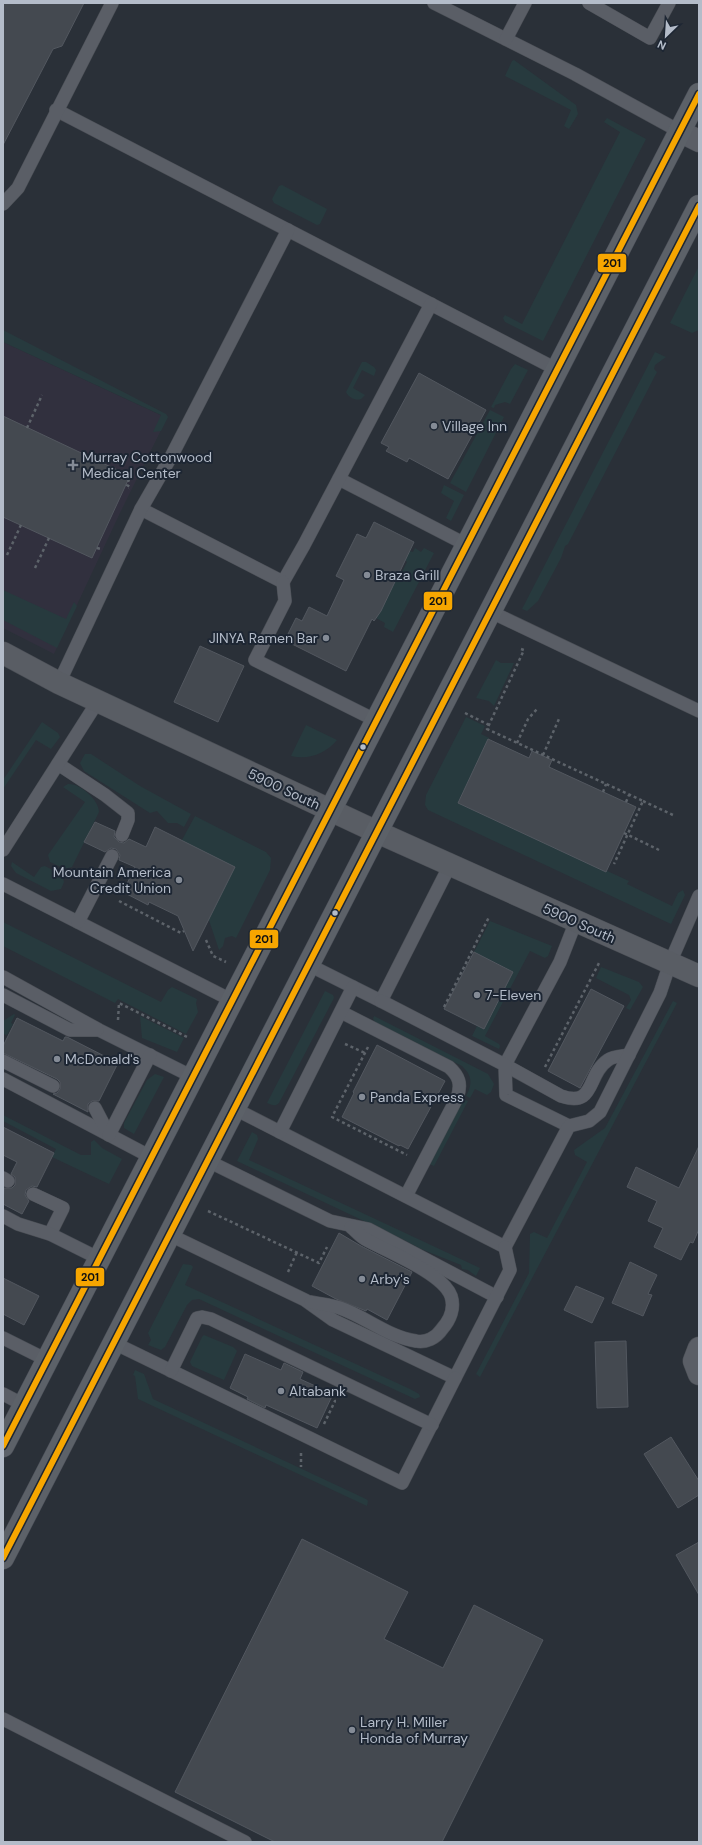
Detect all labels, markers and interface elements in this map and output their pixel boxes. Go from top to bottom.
north arrow [646,16,686,56]
text: N [655,37,668,53]
line badge: 201 [597,253,627,273]
text: 201 [603,256,621,270]
place label: Village Inn [442,417,507,435]
marker: Village Inn [429,421,439,431]
place label: Murray Cottonwood Medical Center [82,448,212,482]
marker: Murray Cottonwood Medical Center [67,459,79,471]
place label: Braza Grill [375,566,439,584]
marker: Braza Grill [362,570,372,580]
line badge: 201 [423,591,453,611]
text: 201 [429,594,447,608]
place label: JINYA Ramen Bar [209,629,318,647]
marker: JINYA Ramen Bar [321,633,331,643]
unlabelled marker [358,742,368,752]
street label: 5900 South [245,764,323,814]
place label: Mountain America Credit Union [53,863,171,897]
marker: Mountain America Credit Union [174,875,184,885]
street label: 5900 South [540,899,618,947]
unlabelled marker [330,908,340,918]
line badge: 201 [249,929,279,949]
text: 201 [255,932,273,946]
place label: 7-Eleven [485,986,541,1004]
marker: 7-Eleven [472,990,482,1000]
place label: McDonald's [65,1050,140,1068]
marker: McDonald's [52,1054,62,1064]
place label: Panda Express [370,1088,464,1106]
marker: Panda Express [357,1092,367,1102]
line badge: 201 [75,1267,105,1287]
text: 201 [81,1270,99,1284]
place label: Arby's [370,1270,410,1288]
marker: Arby's [357,1274,367,1284]
place label: Altabank [289,1382,346,1400]
marker: Altabank [276,1386,286,1396]
place label: Larry H. Miller Honda of Murray [360,1713,468,1747]
marker: Larry H. Miller Honda of Murray [347,1725,357,1735]

